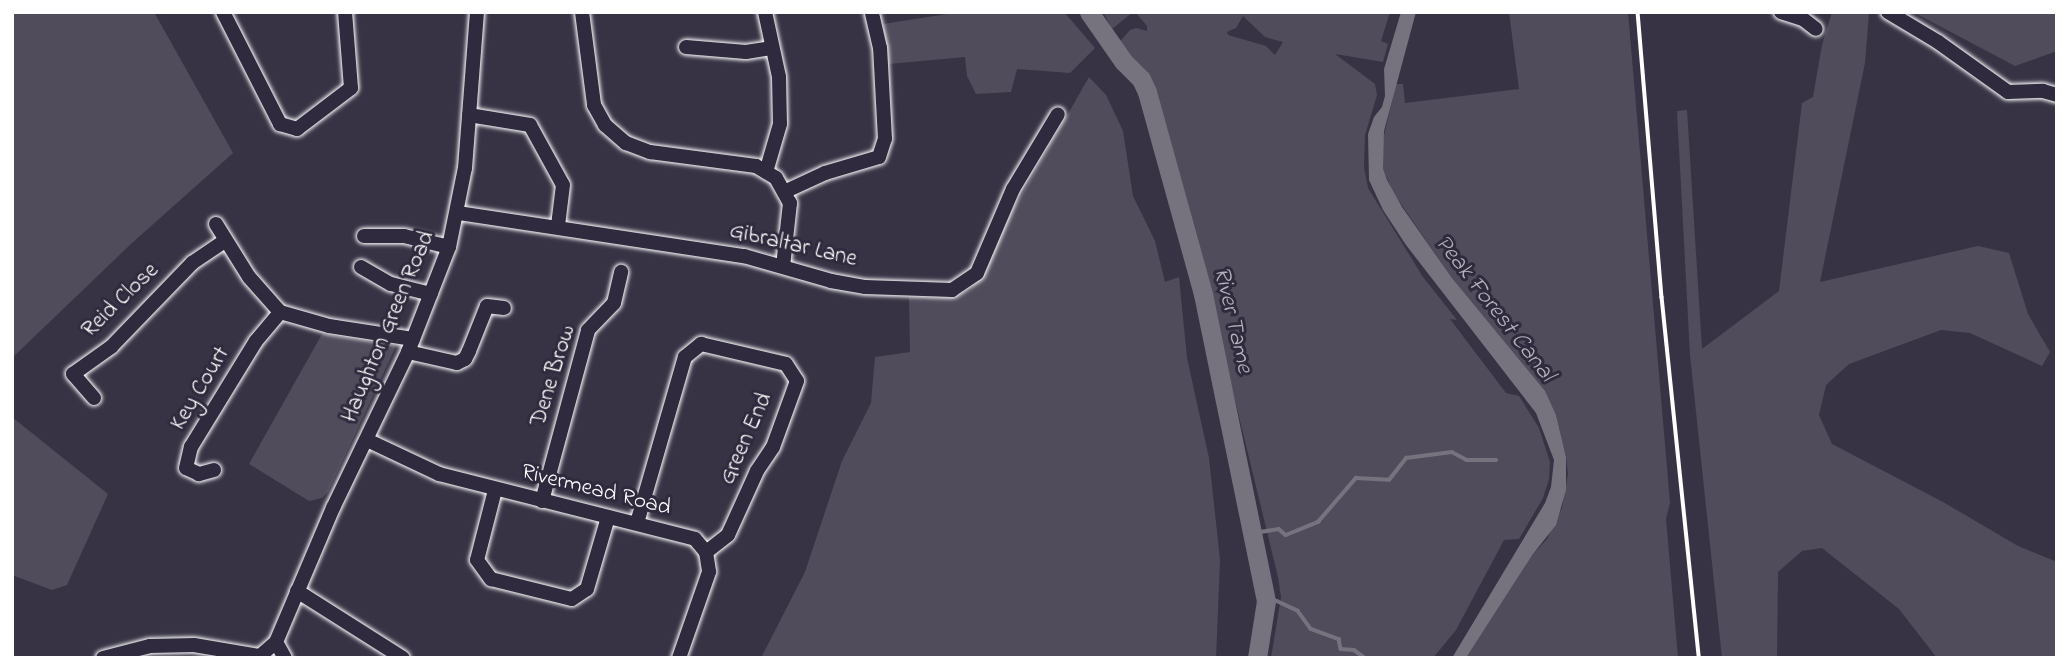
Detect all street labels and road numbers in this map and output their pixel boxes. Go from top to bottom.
street label: Gibraltar Lane [727,218,859,274]
street label: Haughton Green Road [336,227,442,427]
street label: Reid Close [77,258,165,344]
street label: Dene Brow [526,322,582,430]
street label: Key Court [165,342,237,436]
street label: Green End [715,389,779,489]
street label: Rivermead Road [518,459,674,523]

